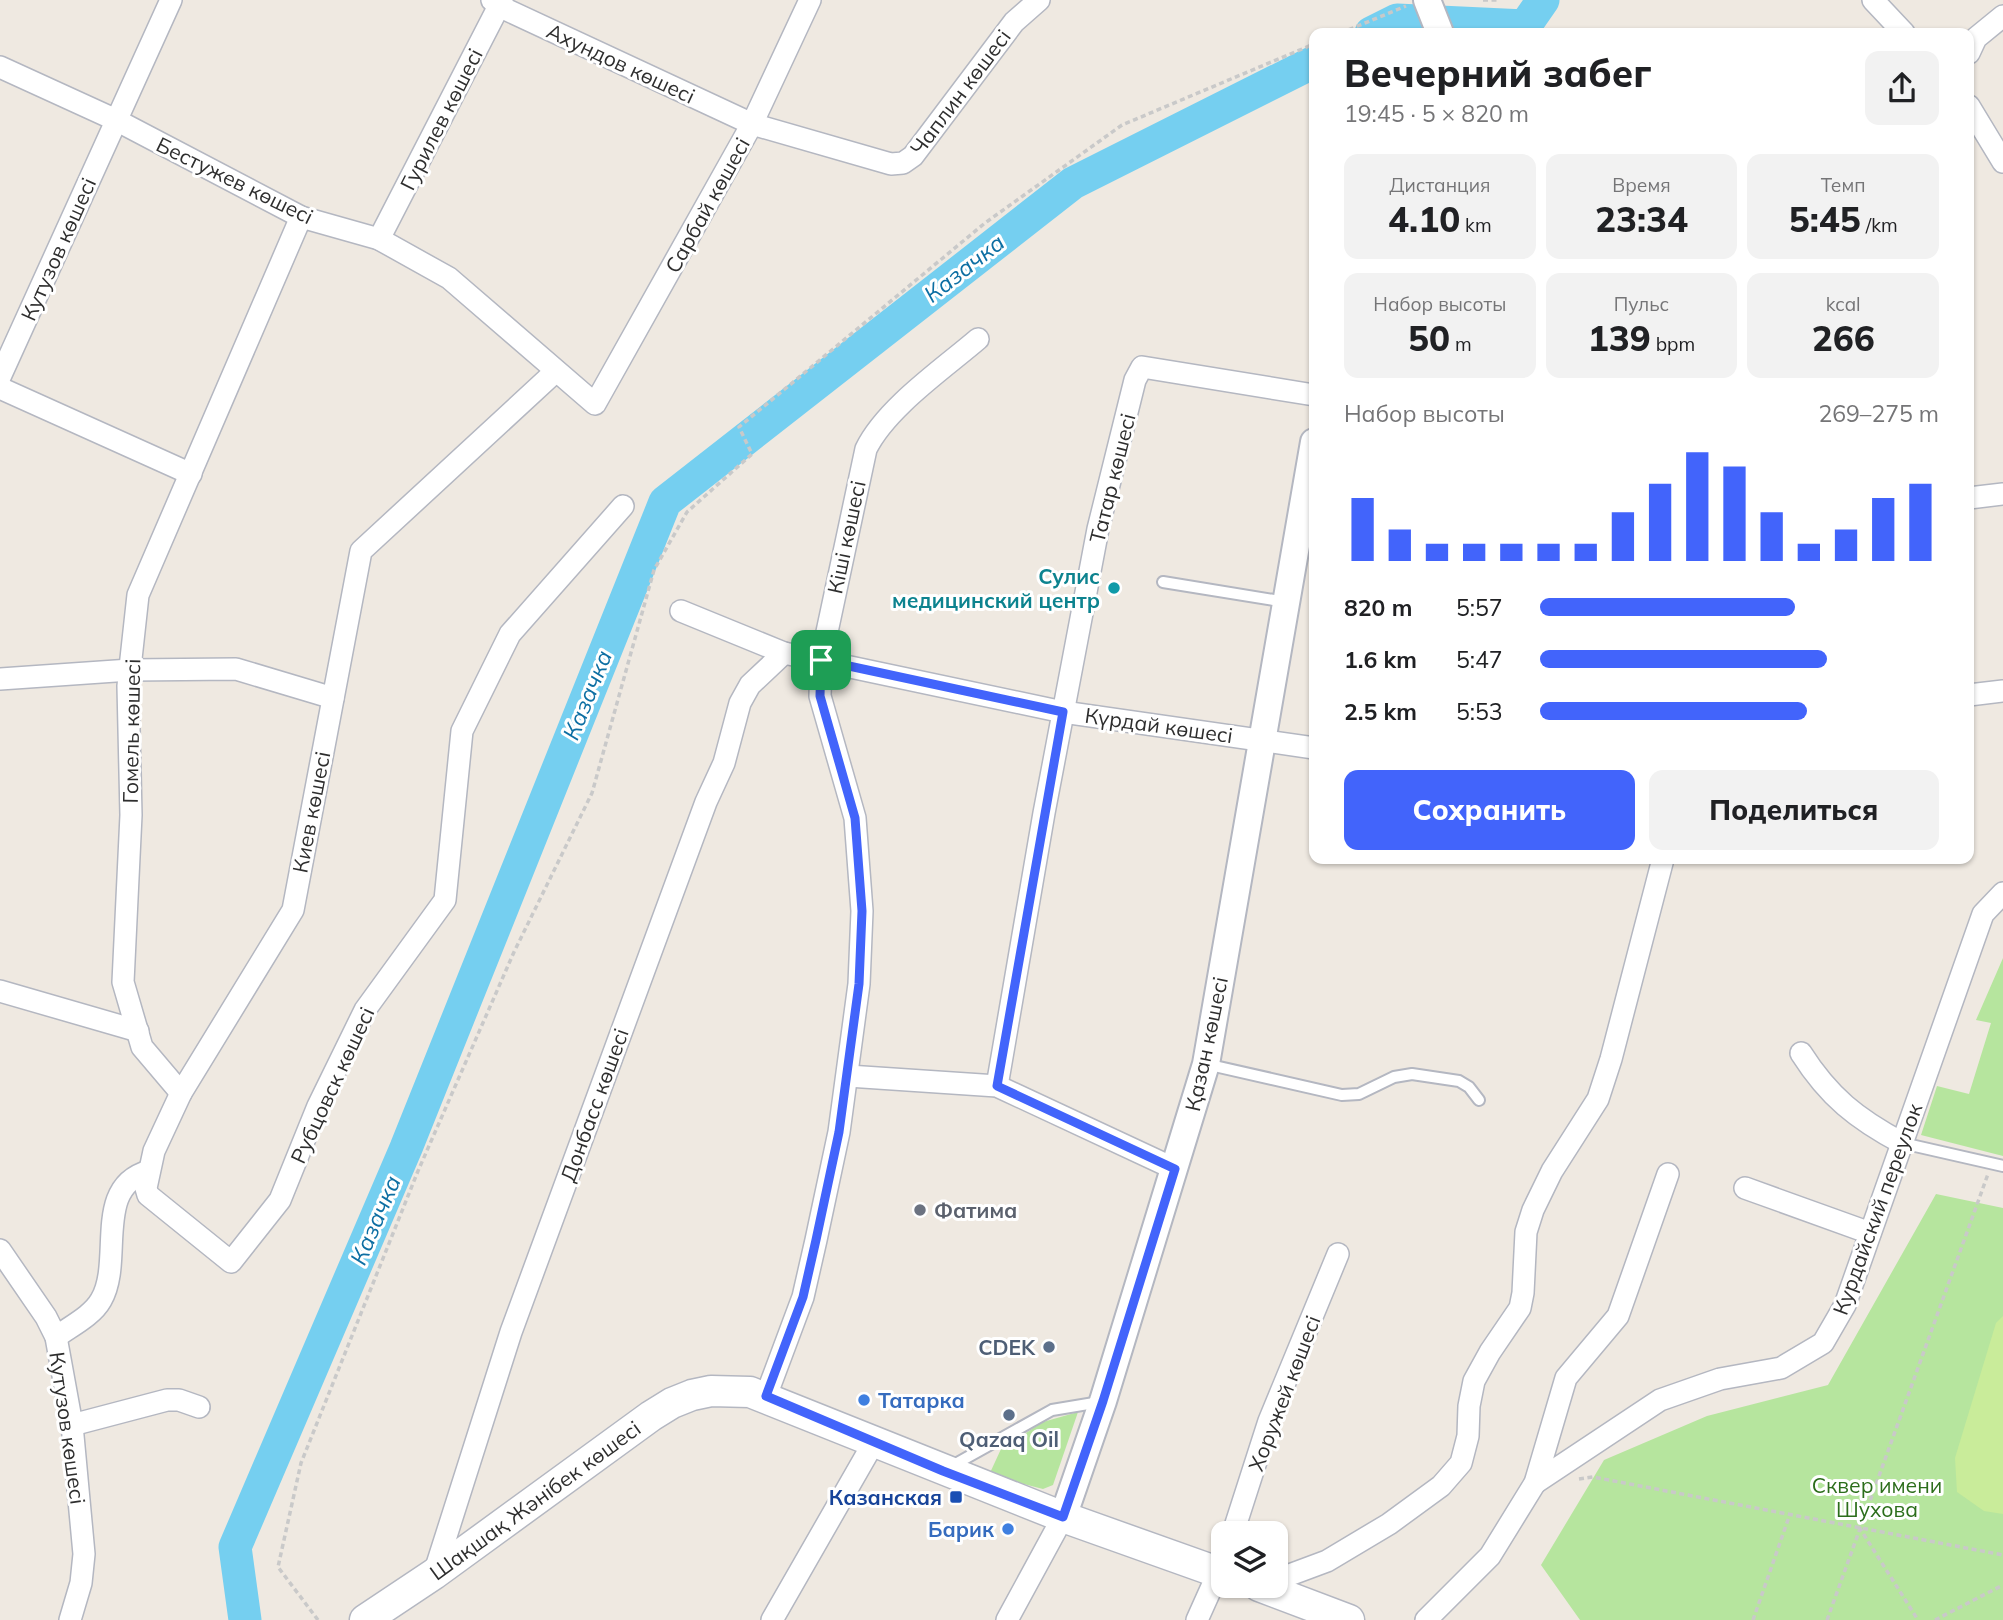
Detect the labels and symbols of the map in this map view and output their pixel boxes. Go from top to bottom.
street label: Ахундов көшесі [543,17,699,109]
street label: Чаплин көшесі [904,24,1016,160]
street label: Гурилев көшесі [394,44,488,194]
street label: Бестужев көшесі [152,131,318,229]
street label: Сарбай көшесі [659,133,755,277]
street label: Кутузов көшесі [15,173,101,325]
water label: Казачка [918,228,1010,308]
street label: Татар көшесі [1083,410,1141,546]
street label: Кіші көшесі [821,478,871,596]
place label: Сулис медицинский центр [892,563,1100,613]
marker: Сулис медицинский центр [1106,580,1122,596]
pin [791,630,851,690]
water label: Казачка [556,646,618,744]
street label: Гомель көшесі [117,658,145,804]
street label: Күрдай көшесі [1083,702,1235,748]
street label: Киев көшесі [286,749,336,875]
street label: Қазан көшесі [1179,974,1233,1114]
street label: Рубцовск көшесі [284,1003,380,1167]
street label: Донбасс көшесі [554,1025,634,1185]
street label: Курдайский переулок [1827,1099,1928,1318]
water label: Казачка [343,1171,407,1269]
place label: Фатима [934,1197,1017,1223]
marker: Фатима [912,1202,928,1218]
street label: Хоружей көшесі [1242,1312,1326,1474]
place label: CDEK [978,1334,1036,1360]
marker: CDEK [1041,1339,1057,1355]
street label: Кутузов көшесі [44,1350,92,1506]
place label: Татарка [878,1387,965,1413]
marker: Татарка [856,1392,872,1408]
marker: Qazaq Oil [1001,1407,1017,1423]
street label: Шақшақ Жәнібек көшесі [424,1415,646,1585]
place label: Qazaq Oil [959,1426,1059,1452]
park label: Сквер имени Шухова [1812,1472,1942,1522]
place label: Казанская [829,1484,942,1510]
marker: Казанская [948,1489,964,1505]
place label: Барик [928,1516,995,1542]
marker: Барик [1000,1521,1016,1537]

